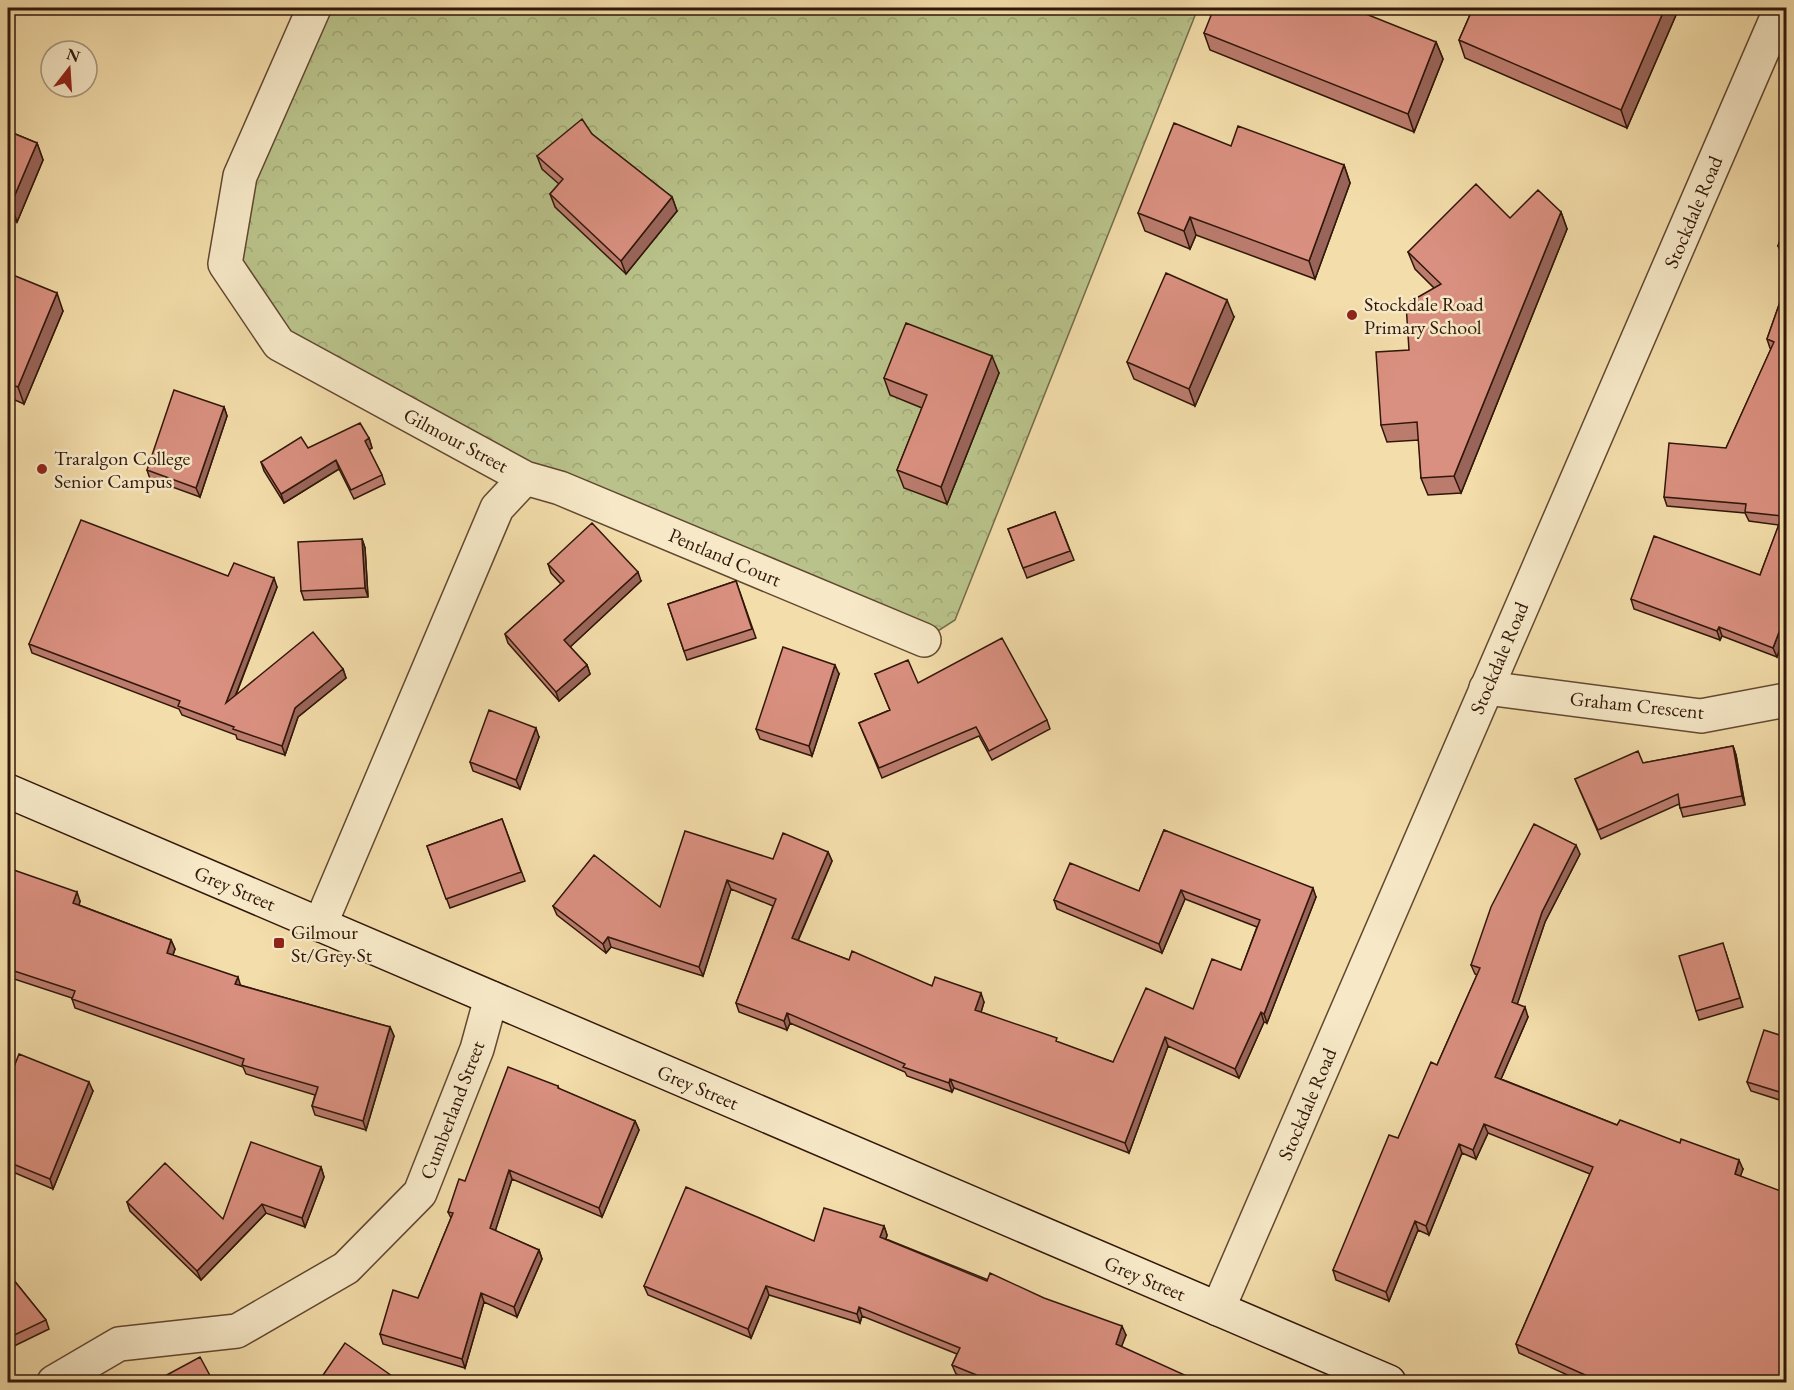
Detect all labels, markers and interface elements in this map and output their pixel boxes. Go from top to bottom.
north arrow [39,39,99,99]
text: N [64,43,83,67]
street label: Stockdale Road [1658,151,1729,272]
place label: Stockdale Road Primary School [1364,291,1484,340]
marker: Stockdale Road Primary School [1345,308,1359,322]
street label: Gilmour Street [399,402,513,479]
place label: Traralgon College Senior Campus [54,445,191,494]
marker: Traralgon College Senior Campus [35,462,49,476]
street label: Pentland Court [665,522,786,593]
street label: Stockdale Road [1464,597,1535,718]
street label: Graham Crescent [1569,685,1706,725]
street label: Grey Street [190,859,280,917]
place label: Gilmour St/Grey St [291,919,373,968]
marker: Gilmour St/Grey St [272,936,286,950]
street label: Cumberland Street [414,1036,491,1183]
street label: Stockdale Road [1272,1043,1343,1164]
street label: Grey Street [653,1058,743,1116]
street label: Grey Street [1100,1249,1190,1307]

